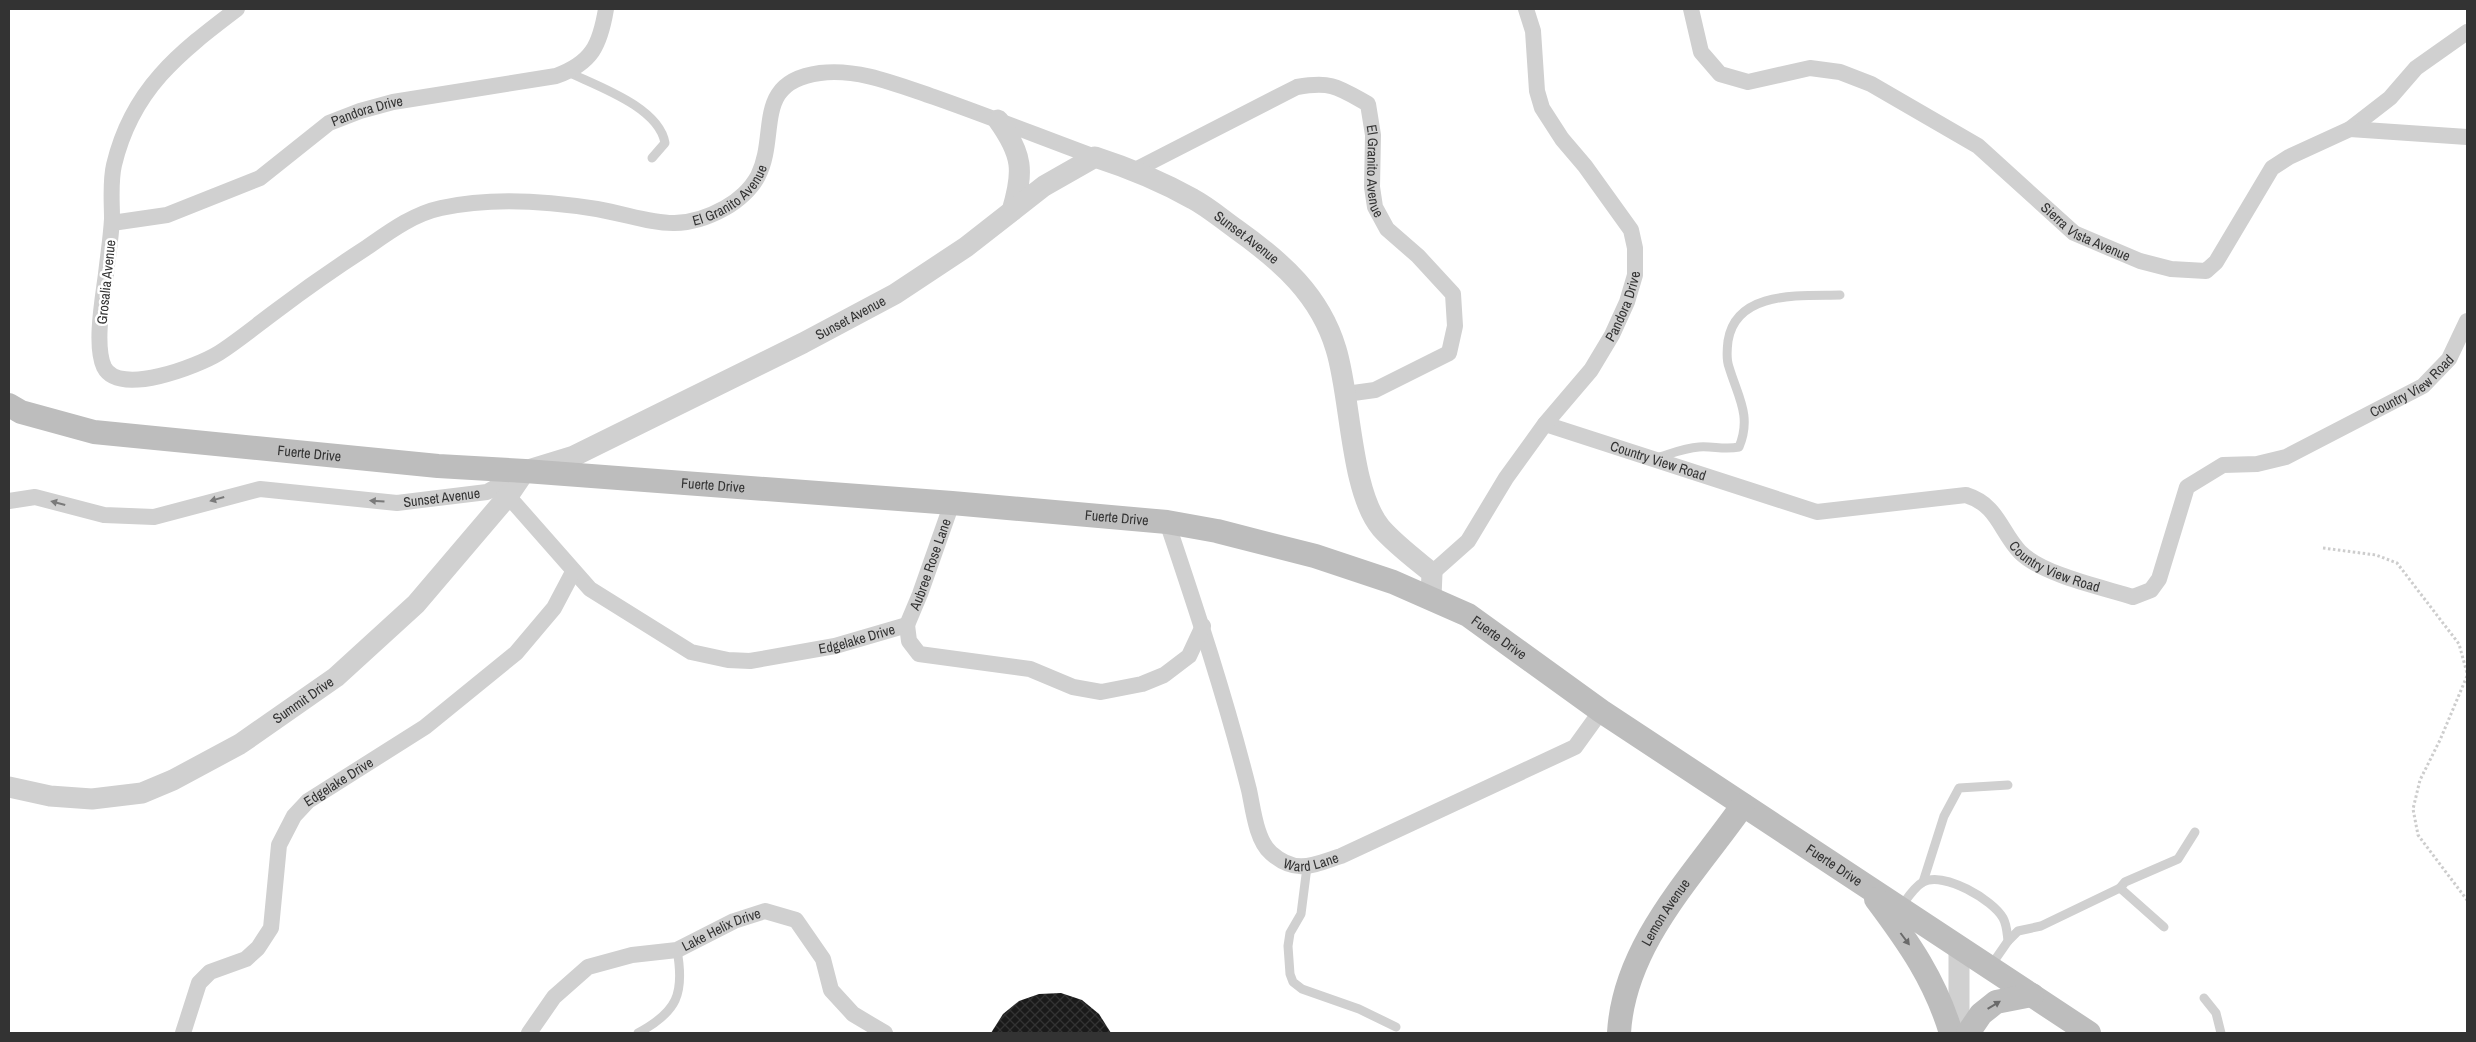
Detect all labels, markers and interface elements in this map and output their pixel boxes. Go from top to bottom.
street label: Pandora Drive [329,92,404,130]
street label: El Granito Avenue [1362,123,1388,220]
street label: El Granito Avenue [690,162,771,230]
street label: Sierra Vista Avenue [2037,198,2133,265]
street label: Sunset Avenue [1211,207,1283,268]
street label: Grosalia Avenue [93,239,119,325]
street label: Pandora Drive [1601,271,1644,345]
street label: Sunset Avenue [812,292,889,344]
street label: Country View Road [2366,351,2458,421]
street label: Country View Road [1608,437,1708,485]
street label: Fuerte Drive [277,441,342,465]
street label: Fuerte Drive [681,474,746,496]
street label: Sunset Avenue [402,484,481,511]
one-way arrow [209,496,224,504]
one-way arrow [369,497,385,505]
one-way arrow [51,499,66,507]
street label: Fuerte Drive [1084,506,1149,529]
street label: Aubree Rose Lane [905,516,955,614]
street label: Country View Road [2005,537,2102,596]
street label: Fuerte Drive [1468,612,1530,664]
street label: Edgelake Drive [817,620,897,658]
street label: Summit Drive [269,673,337,727]
street label: Edgelake Drive [300,753,376,810]
street label: Fuerte Drive [1803,840,1866,890]
street label: Ward Lane [1281,848,1341,875]
street label: Lemon Avenue [1637,875,1694,949]
street label: Lake Helix Drive [679,904,763,955]
one-way arrow [1900,932,1911,945]
one-way arrow [1987,1001,2001,1010]

